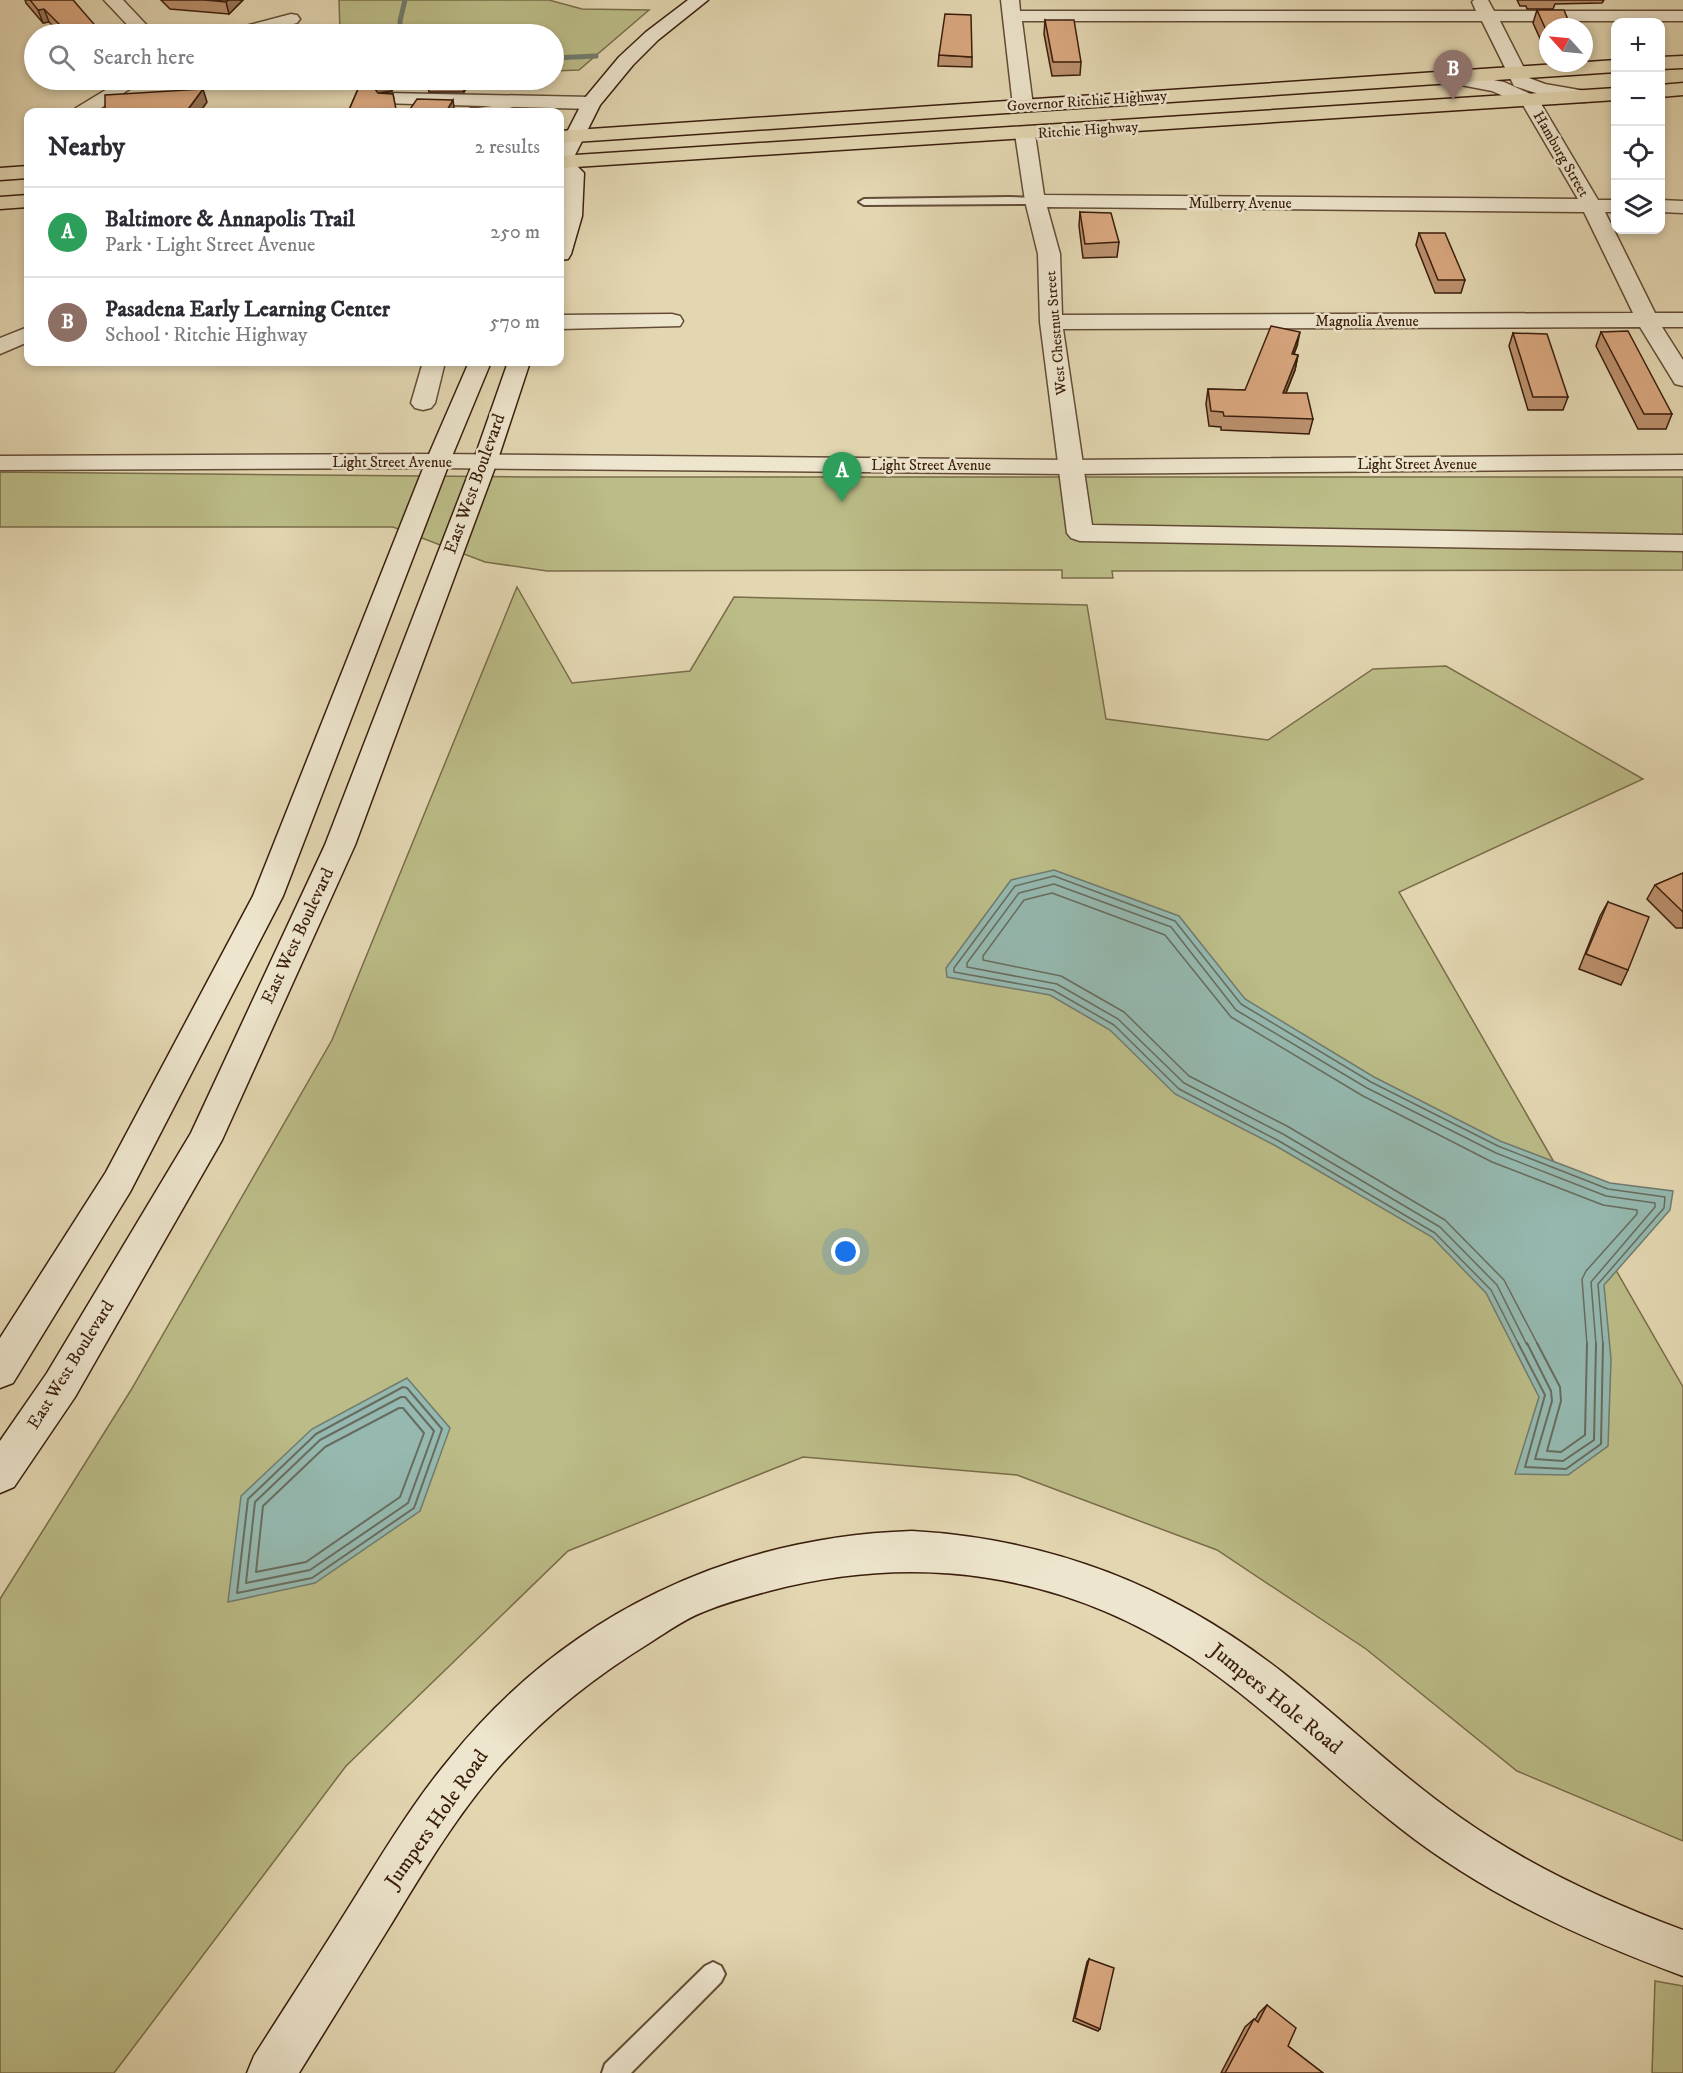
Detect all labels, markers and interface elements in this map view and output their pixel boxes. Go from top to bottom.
north arrow [1539,18,1593,72]
map controls [1611,18,1665,234]
button: + [1611,18,1665,72]
search box [24,24,564,90]
icon: search [45,41,78,74]
text: Search here [93,44,195,71]
pin: B [1434,51,1472,100]
button: − [1611,72,1665,126]
street label: Governor Ritchie Highway [1006,86,1169,116]
street label: Hamburg Street [1529,108,1593,200]
street label: Ritchie Highway [1037,117,1140,143]
button: locate [1611,126,1665,180]
text: Nearby [48,131,125,164]
text: 2 results [475,135,540,160]
button: layers [1611,180,1665,234]
street label: Mulberry Avenue [1188,194,1292,213]
text: Baltimore & Annapolis Trail [105,206,355,233]
text: A [61,220,74,245]
text: 250 m [490,220,540,245]
text: Park · Light Street Avenue [105,233,315,258]
street label: West Chestnut Street [1041,270,1071,397]
text: Pasadena Early Learning Center [105,296,390,323]
text: B [61,310,74,335]
text: 570 m [489,310,540,335]
street label: Magnolia Avenue [1315,312,1419,331]
text: School · Ritchie Highway [105,323,308,348]
street label: East West Boulevard [439,411,511,557]
pin: A [822,452,862,502]
street label: Light Street Avenue [332,453,452,472]
street label: Light Street Avenue [1357,455,1477,474]
street label: Light Street Avenue [871,456,991,475]
street label: East West Boulevard [257,864,339,1008]
your location [831,1237,860,1266]
street label: East West Boulevard [23,1297,119,1433]
street label: Jumpers Hole Road [1203,1636,1348,1761]
street label: Jumpers Hole Road [379,1744,495,1895]

